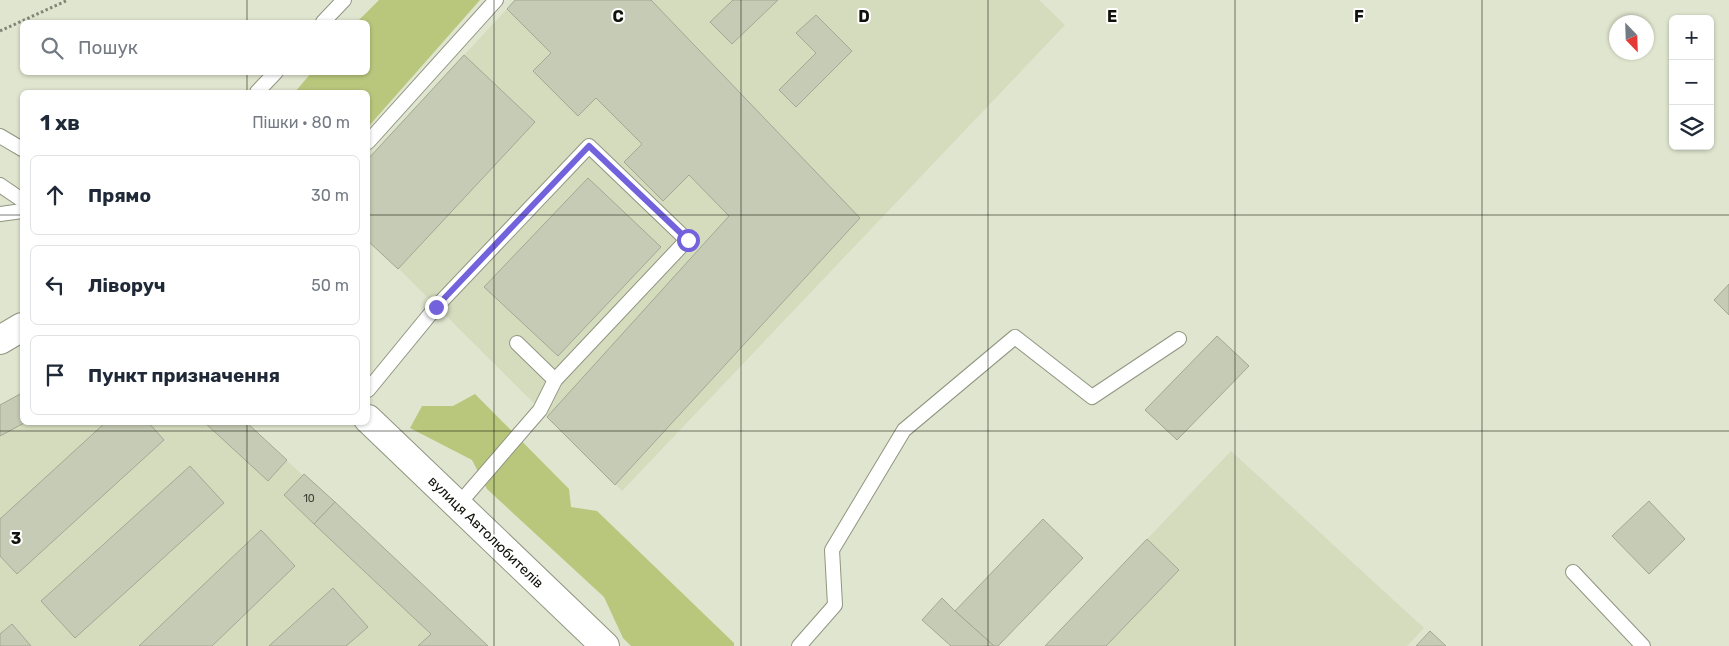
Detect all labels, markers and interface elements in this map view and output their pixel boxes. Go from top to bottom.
text: C [612,7,624,26]
text: D [858,7,870,26]
text: E [1107,7,1117,26]
text: F [1354,7,1364,26]
north arrow [1609,15,1654,60]
map controls [1669,15,1714,150]
button: + [1669,15,1714,60]
search box [20,20,370,75]
icon: search [38,34,66,62]
text: Пошук [78,36,138,59]
button: − [1669,60,1714,105]
button: layers [1669,105,1714,150]
text: 1 хв [40,110,80,135]
text: Пішки · 80 m [252,113,350,132]
icon: ahead [41,181,69,209]
text: Прямо [88,184,151,207]
text: 30 m [311,186,349,205]
route start [677,229,700,252]
icon: left [41,271,69,299]
text: Ліворуч [88,274,165,297]
text: 50 m [311,276,349,295]
route end [425,296,448,319]
icon: arrive [41,361,69,389]
text: Пункт призначення [88,364,280,387]
street label: вулиця Автолюбителів [424,473,547,592]
house number: 10 [303,492,315,505]
text: 3 [11,529,21,548]

